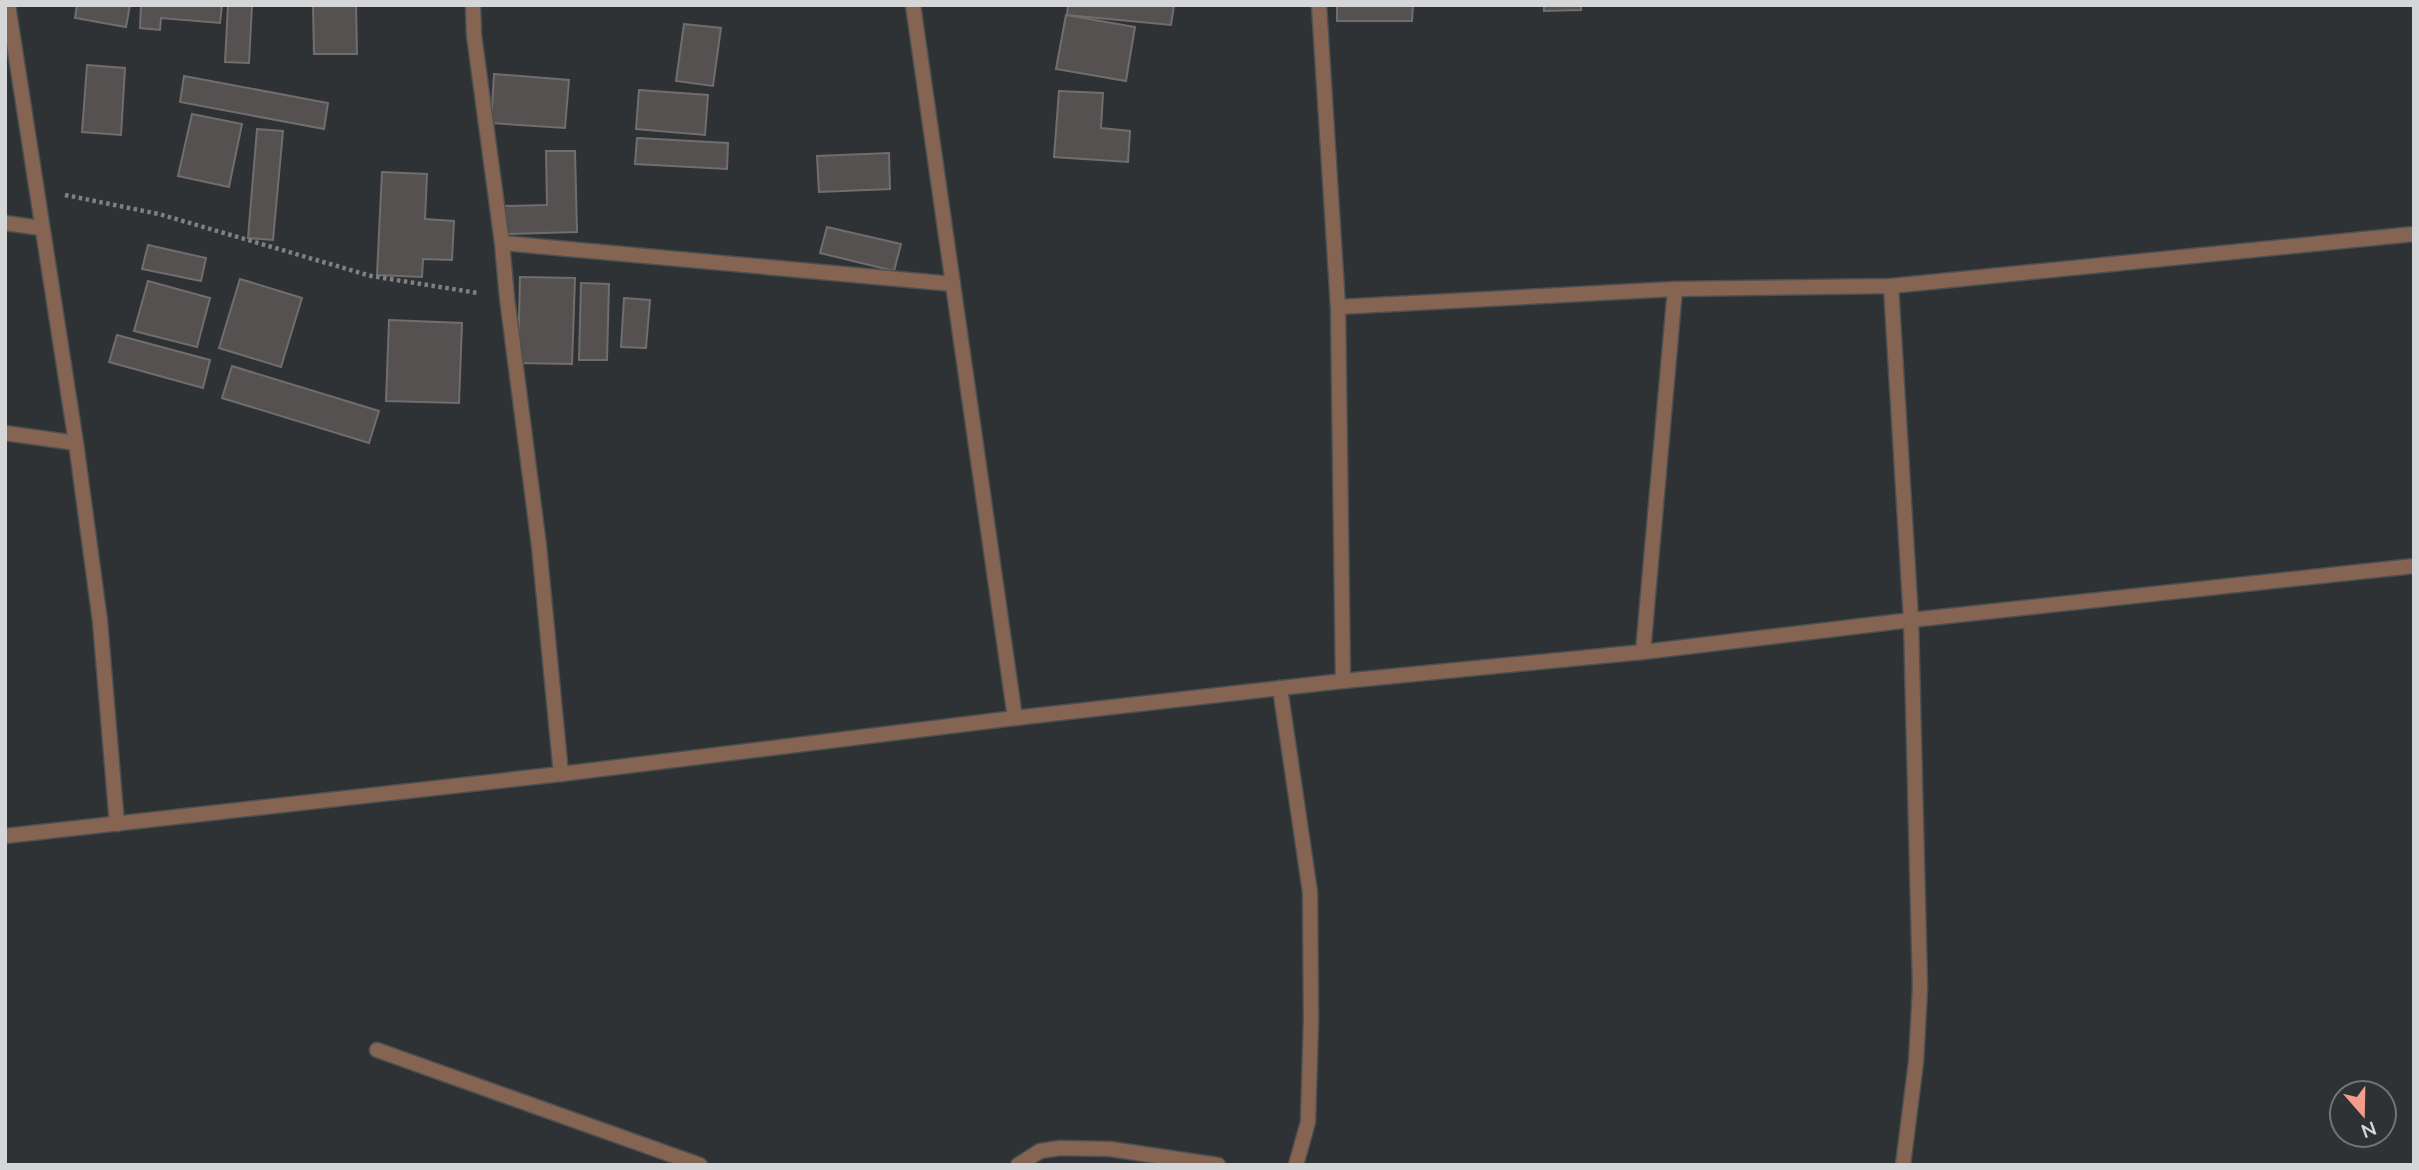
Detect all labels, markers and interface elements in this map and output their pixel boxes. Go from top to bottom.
north arrow [2328,1079,2398,1149]
text: N [2358,1116,2380,1144]

